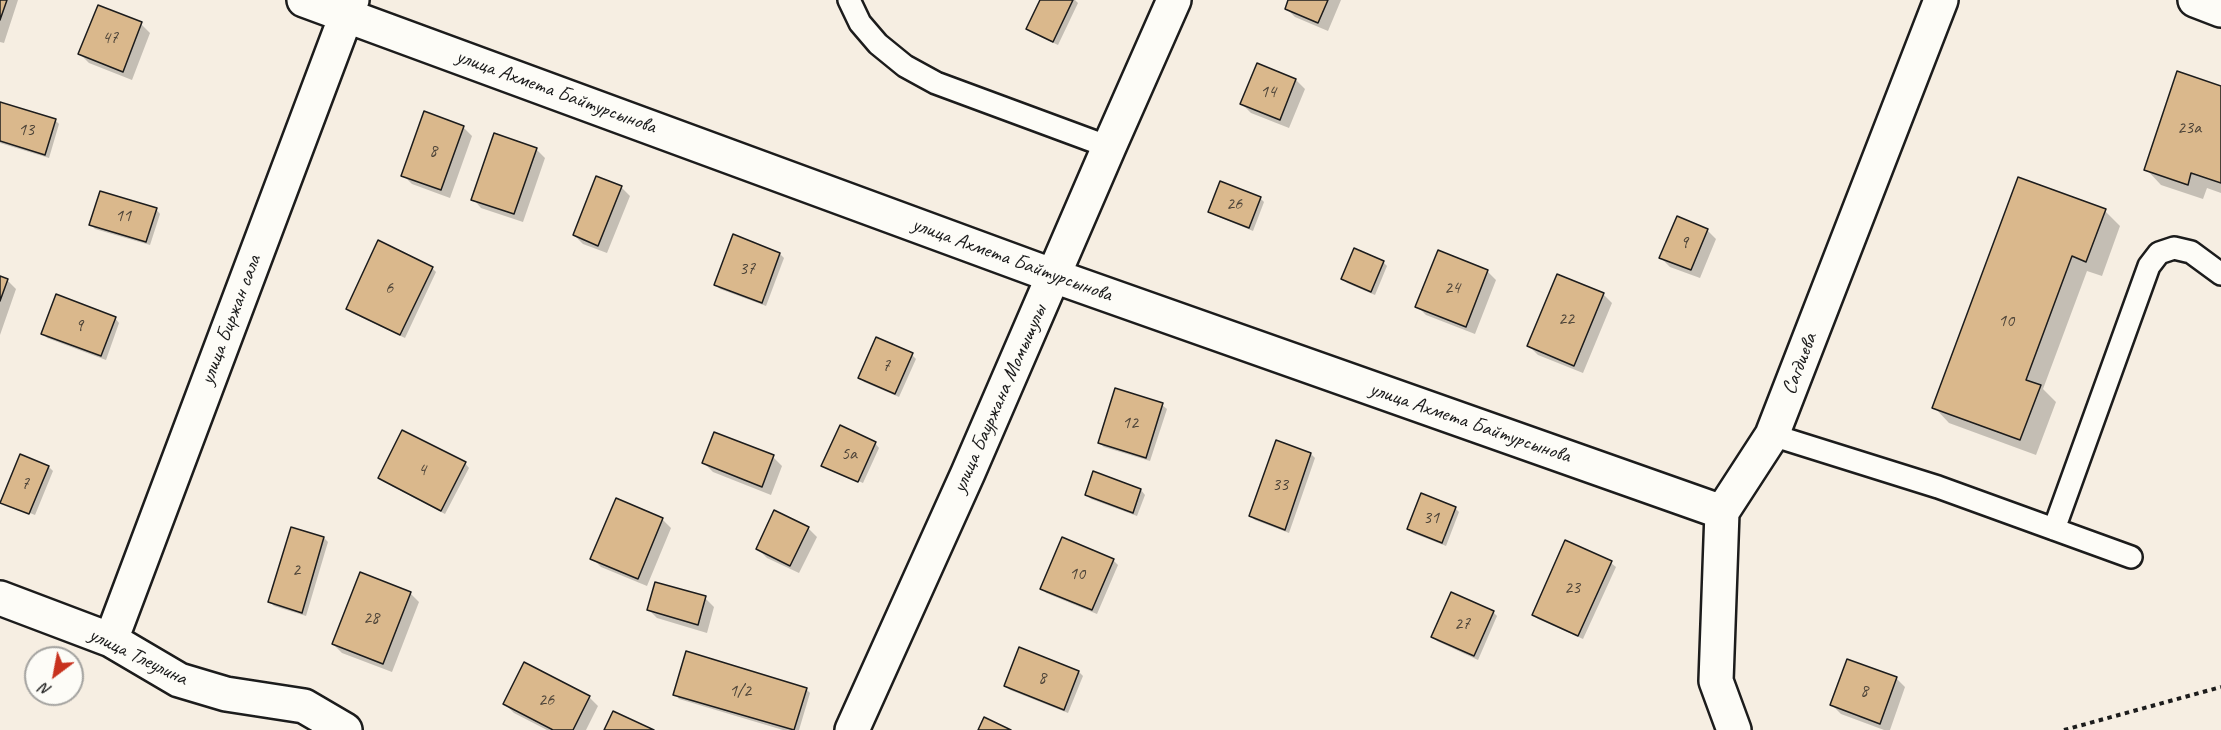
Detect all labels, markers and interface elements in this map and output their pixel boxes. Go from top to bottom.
house number: 47 [102,27,118,49]
street label: улица Ахмета Байтурсынова [453,44,659,140]
house number: 14 [1260,81,1276,103]
house number: 23а [2177,117,2201,139]
house number: 13 [18,119,34,141]
house number: 8 [429,140,437,162]
house number: 26 [1226,193,1242,215]
house number: 11 [115,205,131,227]
street label: улица Ахмета Байтурсынова [909,212,1115,308]
house number: 9 [1680,232,1688,254]
street label: улица Биржан сала [195,252,267,388]
house number: 37 [739,258,755,280]
house number: 6 [385,277,393,299]
house number: 24 [1444,277,1460,299]
street label: улица Бауржана Момышулы [947,301,1053,497]
house number: 22 [1558,308,1574,330]
house number: 10 [1998,310,2014,332]
house number: 9 [75,315,83,337]
street label: Сагдиева [1777,330,1823,398]
house number: 7 [882,355,890,377]
street label: улица Ахмета Байтурсынова [1366,377,1574,469]
house number: 12 [1122,412,1138,434]
house number: 5а [841,443,857,465]
house number: 4 [418,459,426,481]
house number: 7 [21,473,29,495]
house number: 33 [1272,474,1288,496]
house number: 31 [1423,507,1439,529]
house number: 2 [292,559,300,581]
house number: 10 [1069,563,1085,585]
house number: 23 [1564,577,1580,599]
house number: 28 [363,607,379,629]
house number: 27 [1454,613,1470,635]
street label: улица Тлеулина [85,622,191,692]
north arrow [24,646,84,706]
house number: 8 [1038,667,1046,689]
text: N [36,678,55,701]
house number: 1/2 [729,680,751,702]
house number: 8 [1860,680,1868,702]
house number: 26 [538,689,554,711]

